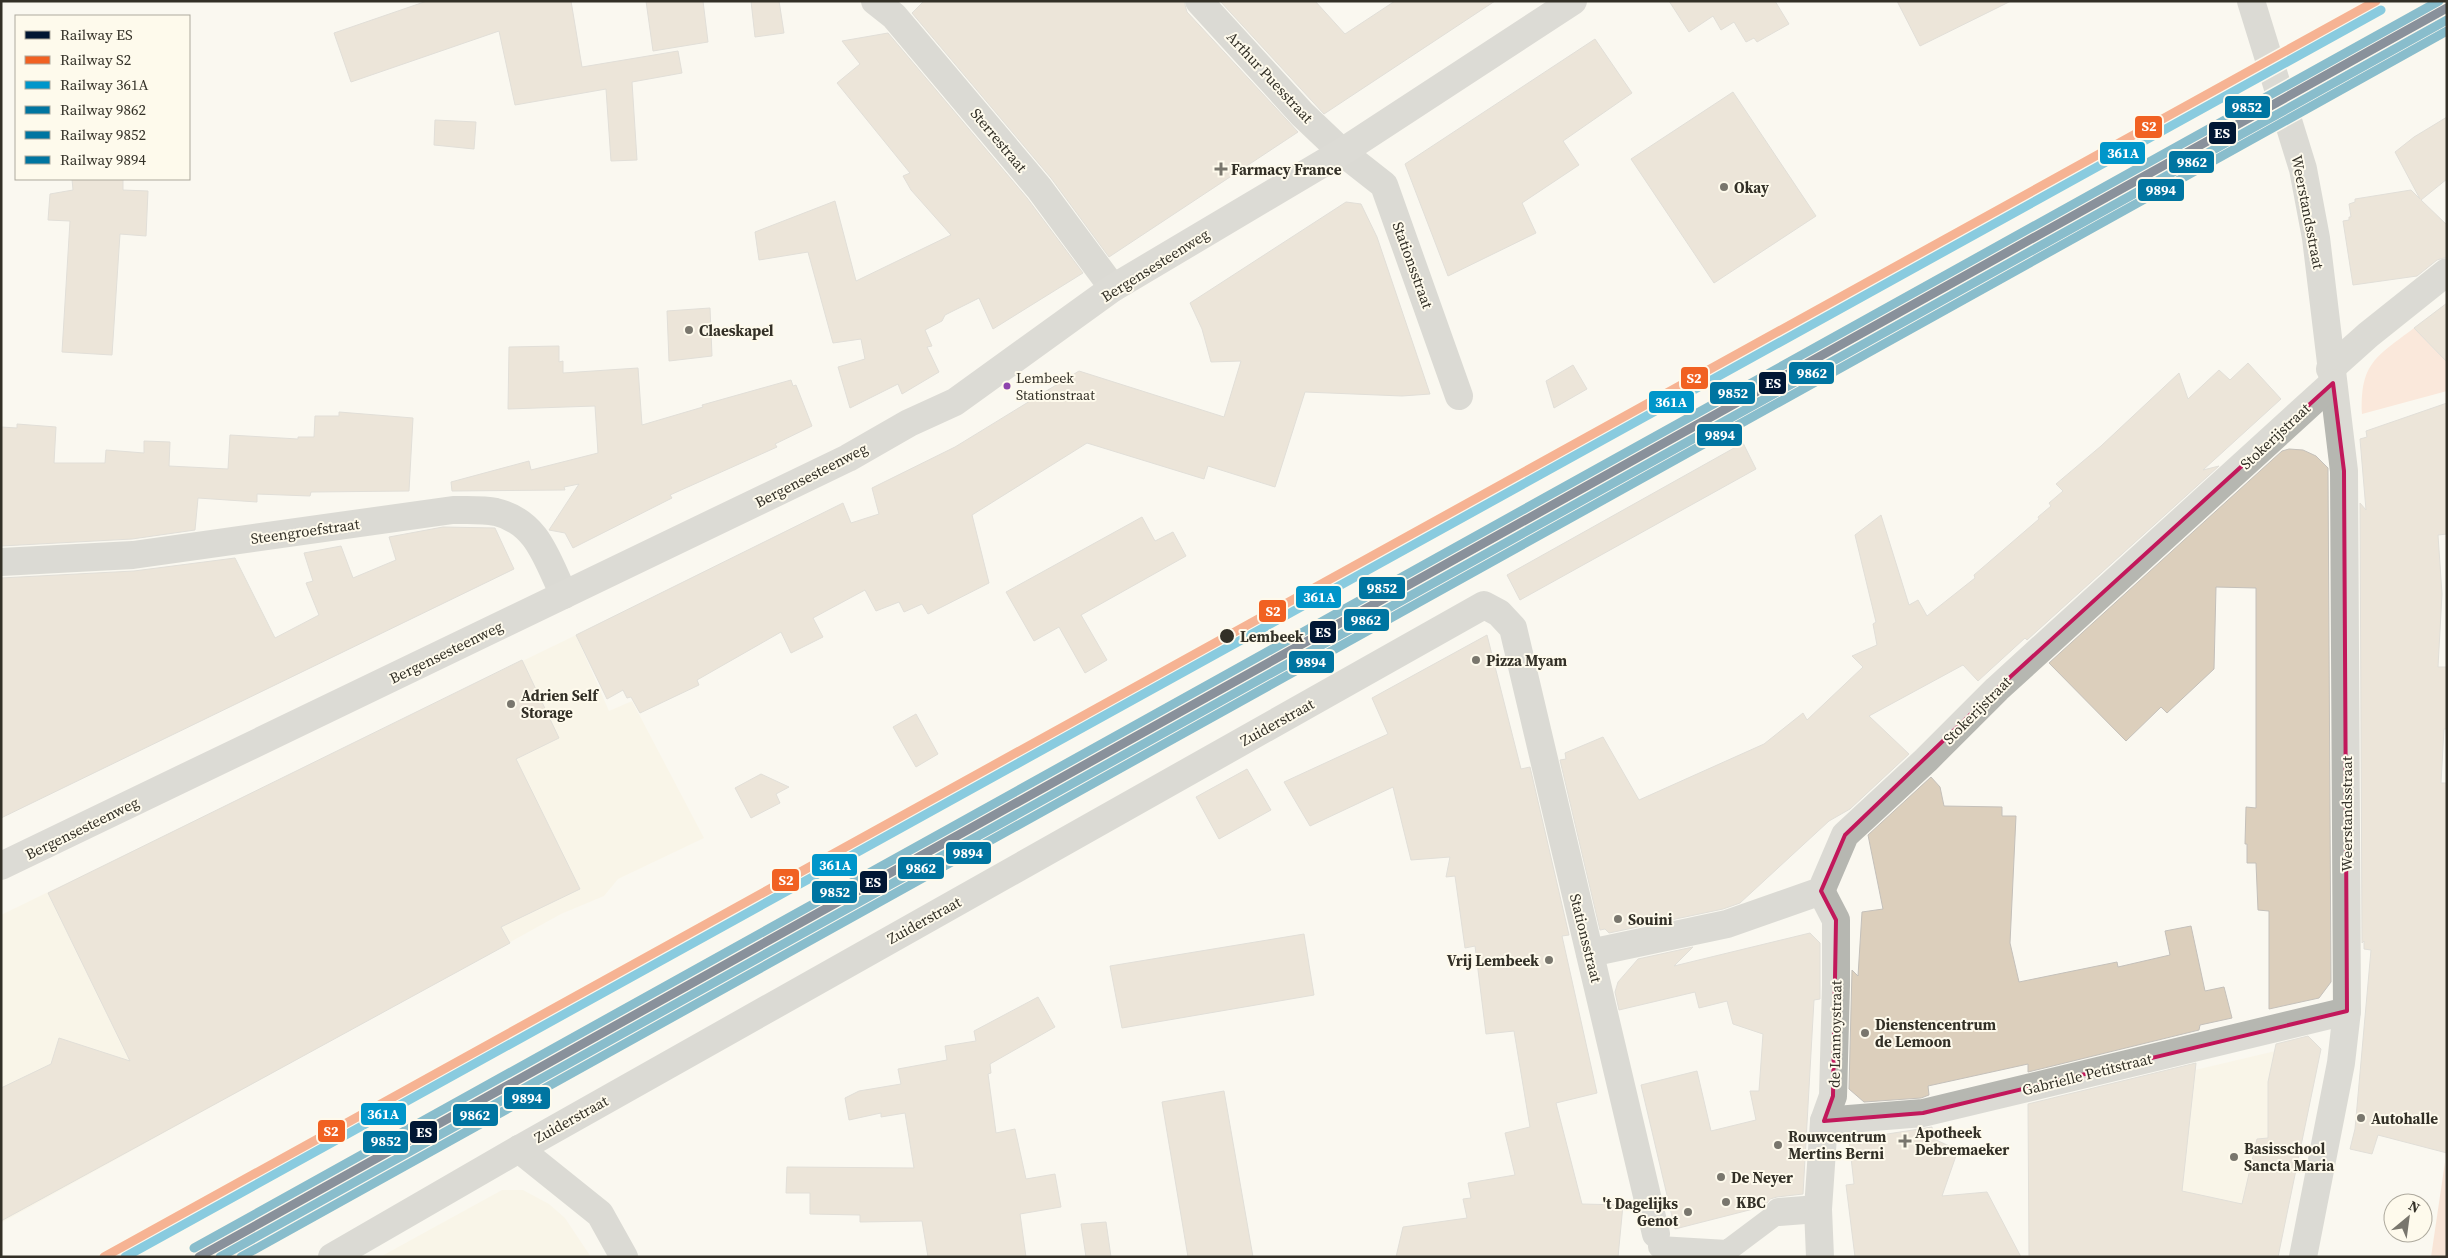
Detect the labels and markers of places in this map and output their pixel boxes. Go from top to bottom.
place label: Farmacy France [1231,159,1342,180]
marker: Farmacy France [1215,163,1227,175]
place label: Okay [1734,177,1769,198]
marker: Okay [1718,181,1730,193]
place label: Claeskapel [699,320,774,341]
marker: Claeskapel [683,324,695,336]
place label: Lembeek Stationstraat [1016,368,1095,405]
marker: Lembeek Stationstraat [1002,381,1012,391]
place label: Lembeek [1240,626,1304,647]
marker: Lembeek [1218,627,1236,645]
place label: Pizza Myam [1486,650,1568,671]
marker: Pizza Myam [1470,654,1482,666]
place label: Adrien Self Storage [521,685,599,723]
marker: Adrien Self Storage [505,698,517,710]
place label: Souini [1628,909,1673,930]
marker: Souini [1612,913,1624,925]
place label: Vrij Lembeek [1447,950,1539,971]
marker: Vrij Lembeek [1543,954,1555,966]
place label: Dienstencentrum de Lemoon [1875,1014,1997,1052]
marker: Dienstencentrum de Lemoon [1859,1027,1871,1039]
place label: Autohalle [2371,1108,2438,1129]
marker: Autohalle [2355,1112,2367,1124]
place label: Apotheek Debremaeker [1915,1122,2009,1160]
place label: Rouwcentrum Mertins Berni [1788,1126,1887,1164]
marker: Apotheek Debremaeker [1899,1135,1911,1147]
place label: Basisschool Sancta Maria [2244,1138,2335,1176]
marker: Rouwcentrum Mertins Berni [1772,1139,1784,1151]
marker: Basisschool Sancta Maria [2228,1151,2240,1163]
place label: De Neyer [1731,1167,1793,1188]
marker: De Neyer [1715,1171,1727,1183]
place label: KBC [1736,1192,1766,1213]
place label: 't Dagelijks Genot [1603,1193,1679,1231]
marker: KBC [1720,1196,1732,1208]
marker: 't Dagelijks Genot [1682,1206,1694,1218]

